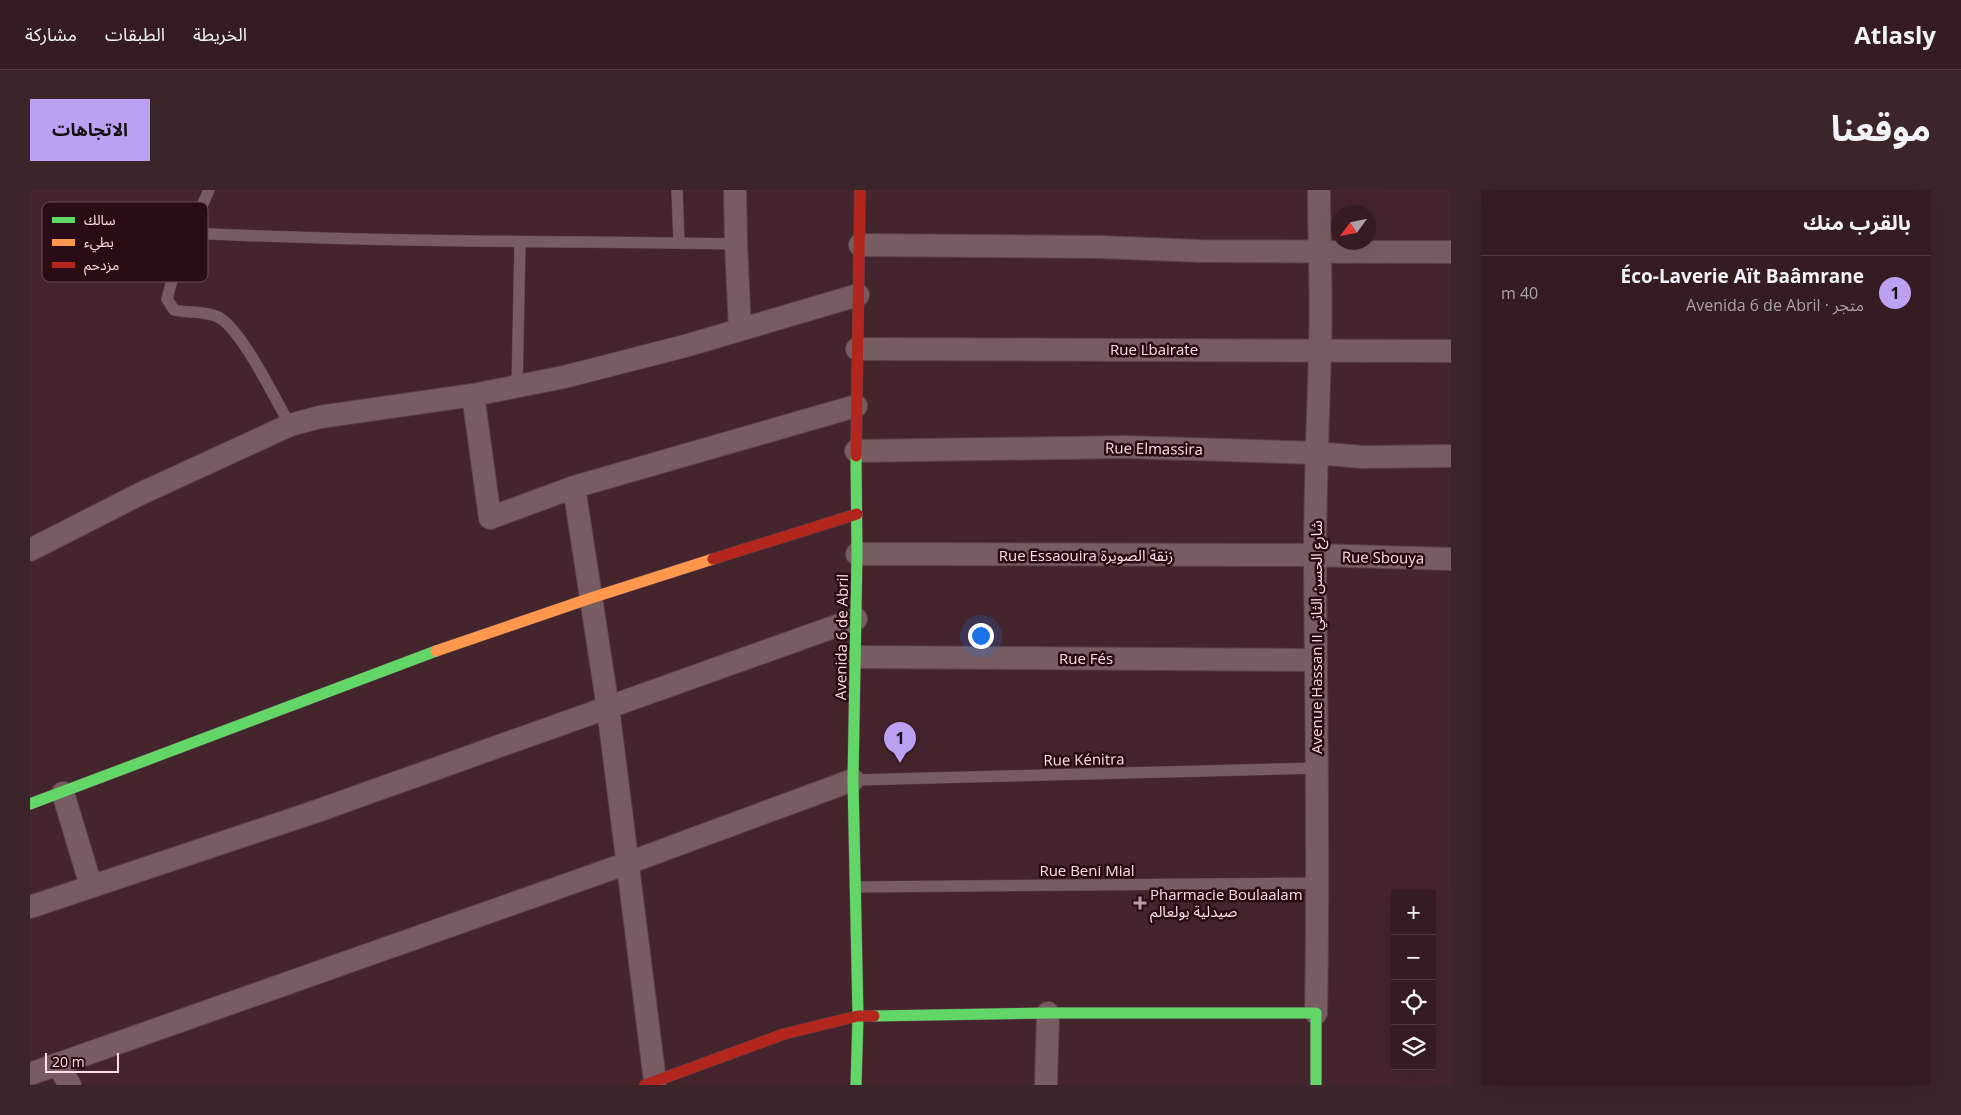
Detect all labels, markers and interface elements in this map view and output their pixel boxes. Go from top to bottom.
text: Atlasly [1854,18,1936,51]
text: مشاركة [25,22,77,46]
text: الطبقات [105,22,165,46]
text: الخريطة [193,22,247,46]
button: الاتجاهات [30,99,150,161]
text: موقعنا [1831,104,1931,151]
legend [42,202,208,282]
north arrow [1331,205,1376,250]
text: بالقرب منك [1803,208,1911,236]
text: سالك [84,210,116,229]
text: بطيء [84,232,114,253]
text: مزدحم [84,255,119,276]
text: Éco-Laverie Aït Baâmrane [1621,263,1864,289]
text: 40 m [1501,282,1538,304]
text: 1 [1890,282,1900,304]
text: متجر · Avenida 6 de Abril [1686,294,1864,316]
street label: Rue Lbairate [1110,339,1198,359]
street label: Rue Elmassira [1105,437,1203,459]
street label: Avenue Hassan II شارع الحسن الثاني [1306,520,1329,754]
street label: Rue Essaouira زنقة الصويرة [999,545,1173,565]
street label: Rue Sbouya [1342,546,1424,568]
street label: Avenida 6 de Abril [830,574,852,700]
your location [968,623,994,649]
street label: Rue Fés [1059,648,1113,668]
pin: 1 [884,722,916,763]
street label: Rue Kénitra [1043,748,1125,770]
street label: Rue Beni Mial [1039,860,1135,880]
place label: Pharmacie Boulaalam صيدلية بولعالم [1150,884,1303,923]
map controls [1391,890,1436,1070]
button: + [1391,890,1436,935]
marker: Pharmacie Boulaalam صيدلية بولعالم [1134,897,1146,909]
button: − [1391,935,1436,980]
button: locate [1391,980,1436,1025]
button: layers [1391,1025,1436,1070]
scale bar [45,1050,119,1073]
text: 20 m [52,1052,85,1071]

